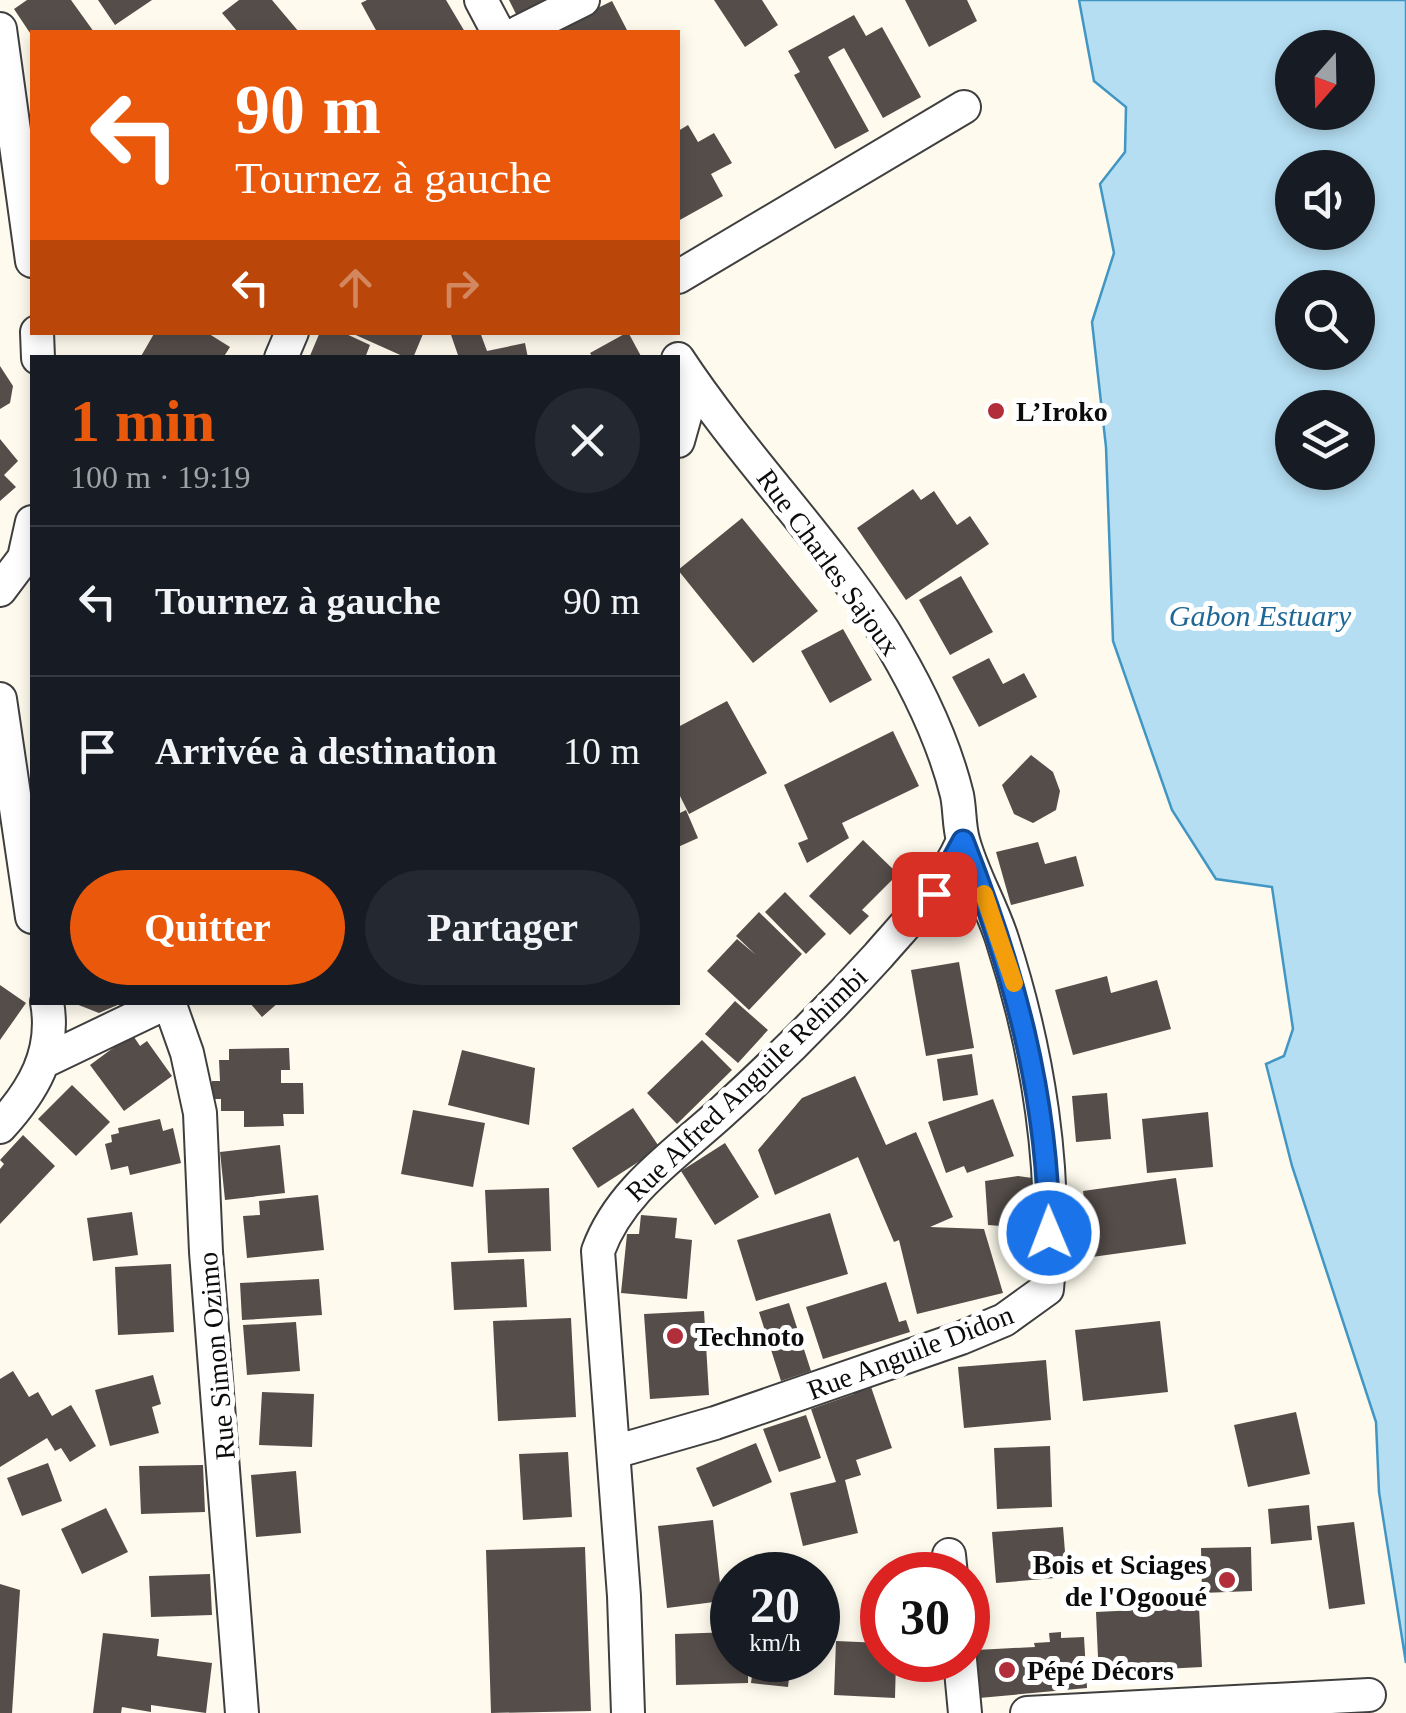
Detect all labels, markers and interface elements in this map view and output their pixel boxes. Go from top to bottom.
north arrow [1275,30,1375,130]
map controls [1275,30,1375,490]
icon: left [70,70,200,200]
text: 90 m [235,71,381,148]
button: sound [1275,150,1375,250]
text: Tournez à gauche [235,153,552,203]
icon: left [223,260,278,315]
icon: ahead [328,260,383,315]
icon: right [433,260,488,315]
button: search [1275,270,1375,370]
text: 1 min [70,388,215,454]
button: close [535,388,640,493]
button: layers [1275,390,1375,490]
place label: L’Iroko [1016,396,1108,427]
marker: L’Iroko [985,400,1007,422]
text: 100 m · 19:19 [70,459,250,495]
street label: Rue Charles Sajoux [751,463,907,661]
icon: left [70,574,125,629]
text: Tournez à gauche [155,580,441,622]
text: 90 m [563,580,640,622]
water label: Gabon Estuary [1169,599,1352,632]
icon: arrive [70,724,125,779]
text: Arrivée à destination [155,730,497,772]
text: 10 m [563,730,640,772]
pin [892,852,977,937]
icon: arrive [907,867,962,922]
button: Quitter [70,870,345,985]
button: Partager [365,870,640,985]
street label: Rue Alfred Anguile Rehimbi [619,961,873,1208]
position arrow [997,1181,1101,1285]
street label: Rue Simon Ozimo [192,1251,241,1461]
street label: Rue Anguile Didon [803,1299,1017,1406]
place label: Technoto [695,1321,804,1352]
marker: Technoto [664,1325,686,1347]
place label: Bois et Sciages de l'Ogooué [1033,1549,1207,1612]
speed limit sign: 30 [860,1552,990,1682]
marker: Bois et Sciages de l'Ogooué [1216,1569,1238,1591]
text: 20 [750,1577,800,1633]
text: km/h [749,1629,801,1656]
place label: Pépé Décors [1027,1655,1174,1686]
marker: Pépé Décors [996,1659,1018,1681]

